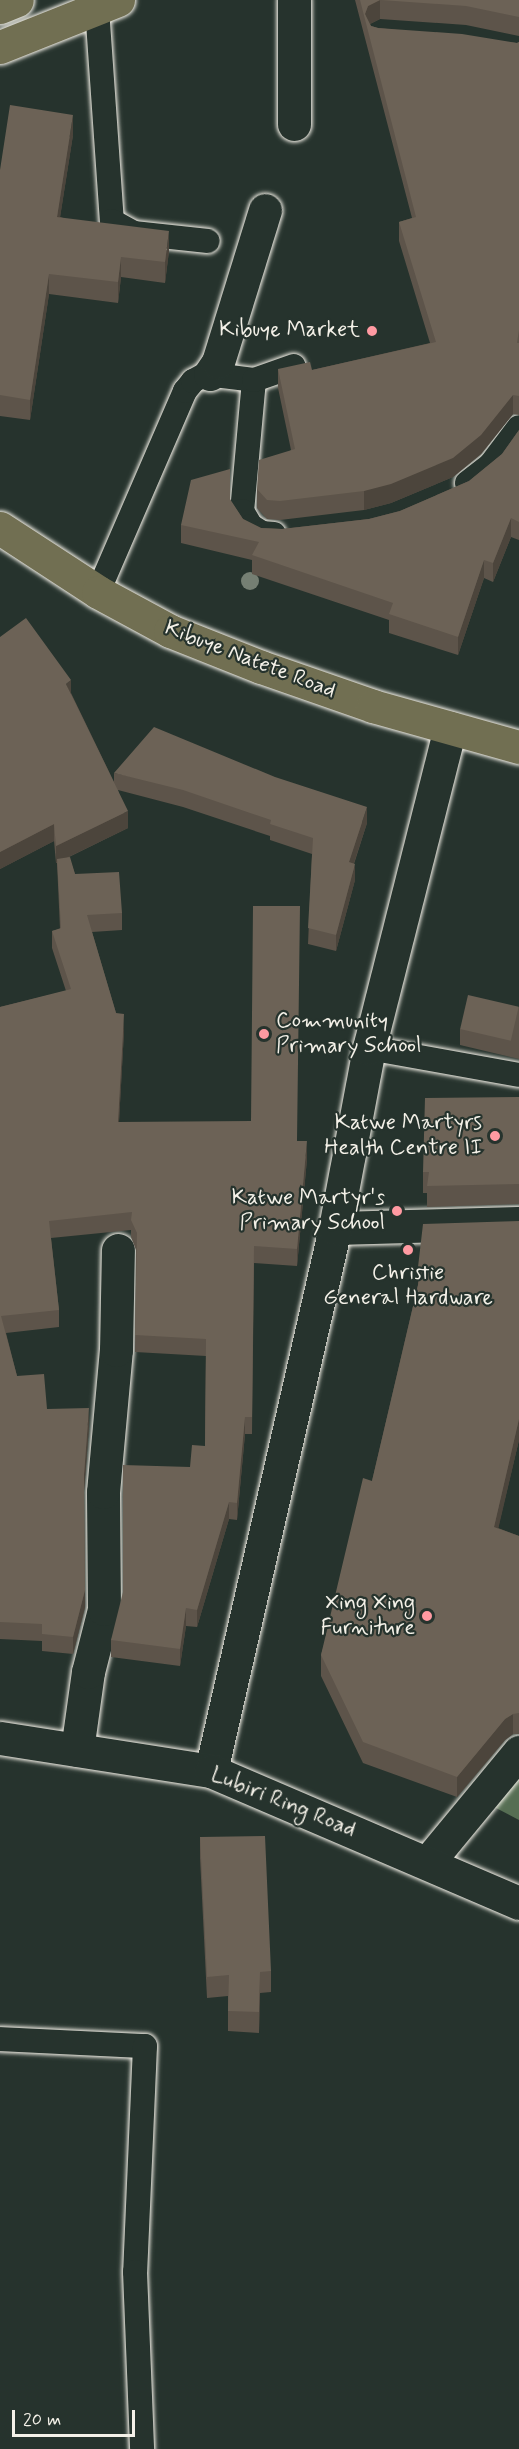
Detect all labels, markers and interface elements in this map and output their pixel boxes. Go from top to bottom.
place label: Kibuye Market [219,318,360,344]
marker: Kibuye Market [365,324,379,338]
street label: Kibuye Natete Road [161,615,339,705]
place label: Community Primary School [276,1008,421,1060]
marker: Community Primary School [257,1027,271,1041]
place label: Katwe Martyrs Health Centre II [318,1110,482,1162]
marker: Katwe Martyrs Health Centre II [486,1127,504,1145]
place label: Katwe Martyr's Primary School [234,1185,385,1236]
marker: Katwe Martyr's Primary School [390,1204,404,1218]
marker: Christie General Hardware [401,1243,415,1257]
place label: Christie General Hardware [322,1260,494,1312]
place label: Xing Xing Furniture [321,1590,415,1642]
marker: Xing Xing Furniture [420,1609,434,1623]
street label: Lubiri Ring Road [207,1762,359,1844]
scale bar [15,2398,138,2436]
text: 20 m [23,2408,61,2432]

